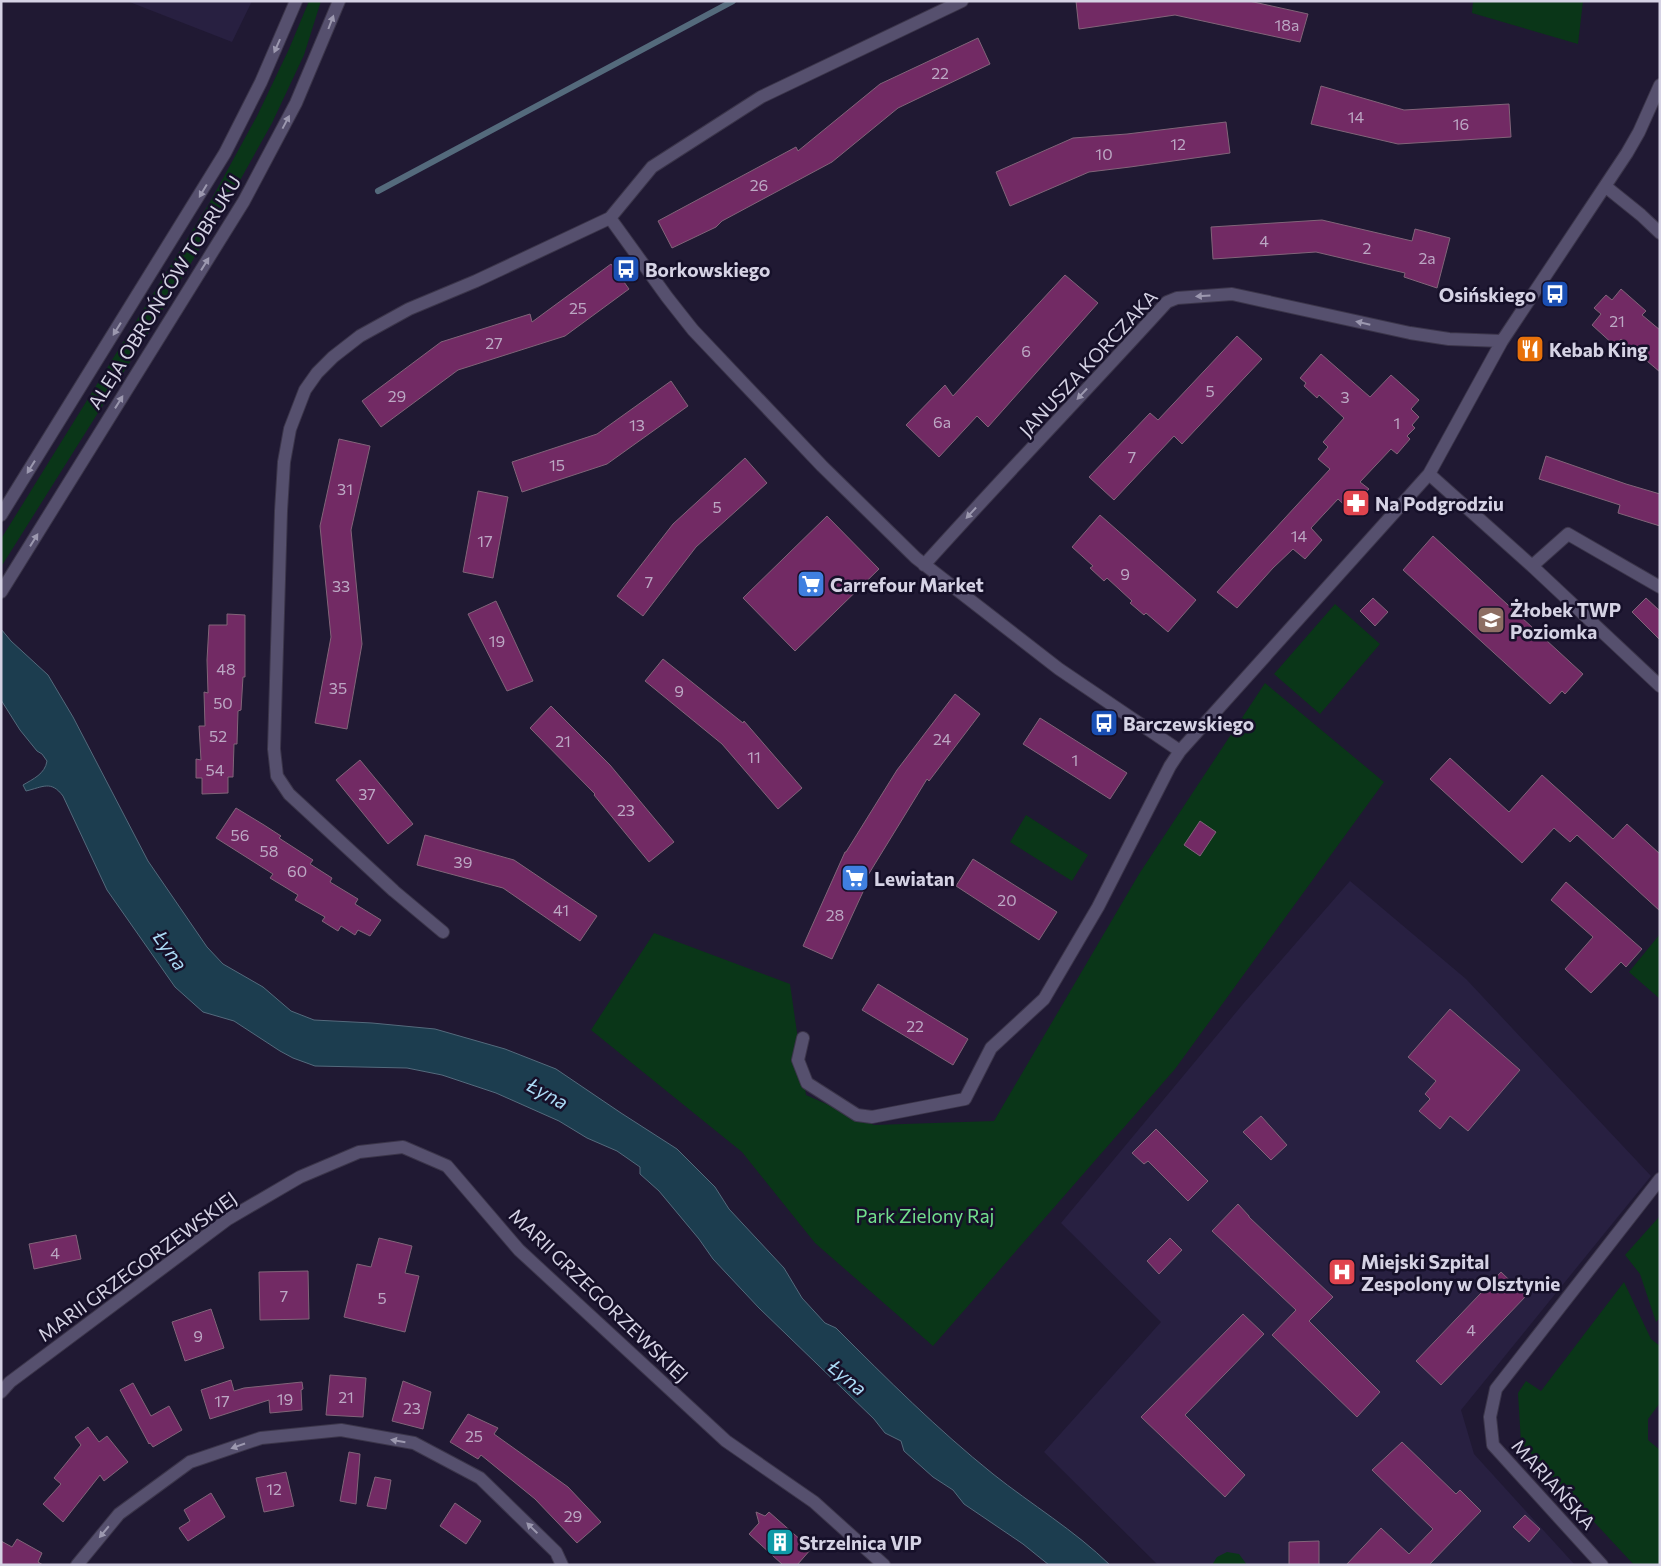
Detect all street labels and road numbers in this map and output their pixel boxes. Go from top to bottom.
street label: ALEJA OBROŃCÓW TOBRUKU [82,170,246,413]
street label: JANUSZA KORCZAKA [1014,285,1162,441]
street label: MARII GRZEGORZEWSKIEJ [33,1186,241,1346]
street label: MARII GRZEGORZEWSKIEJ [505,1203,693,1387]
street label: MARIAŃSKA [1507,1434,1601,1534]

